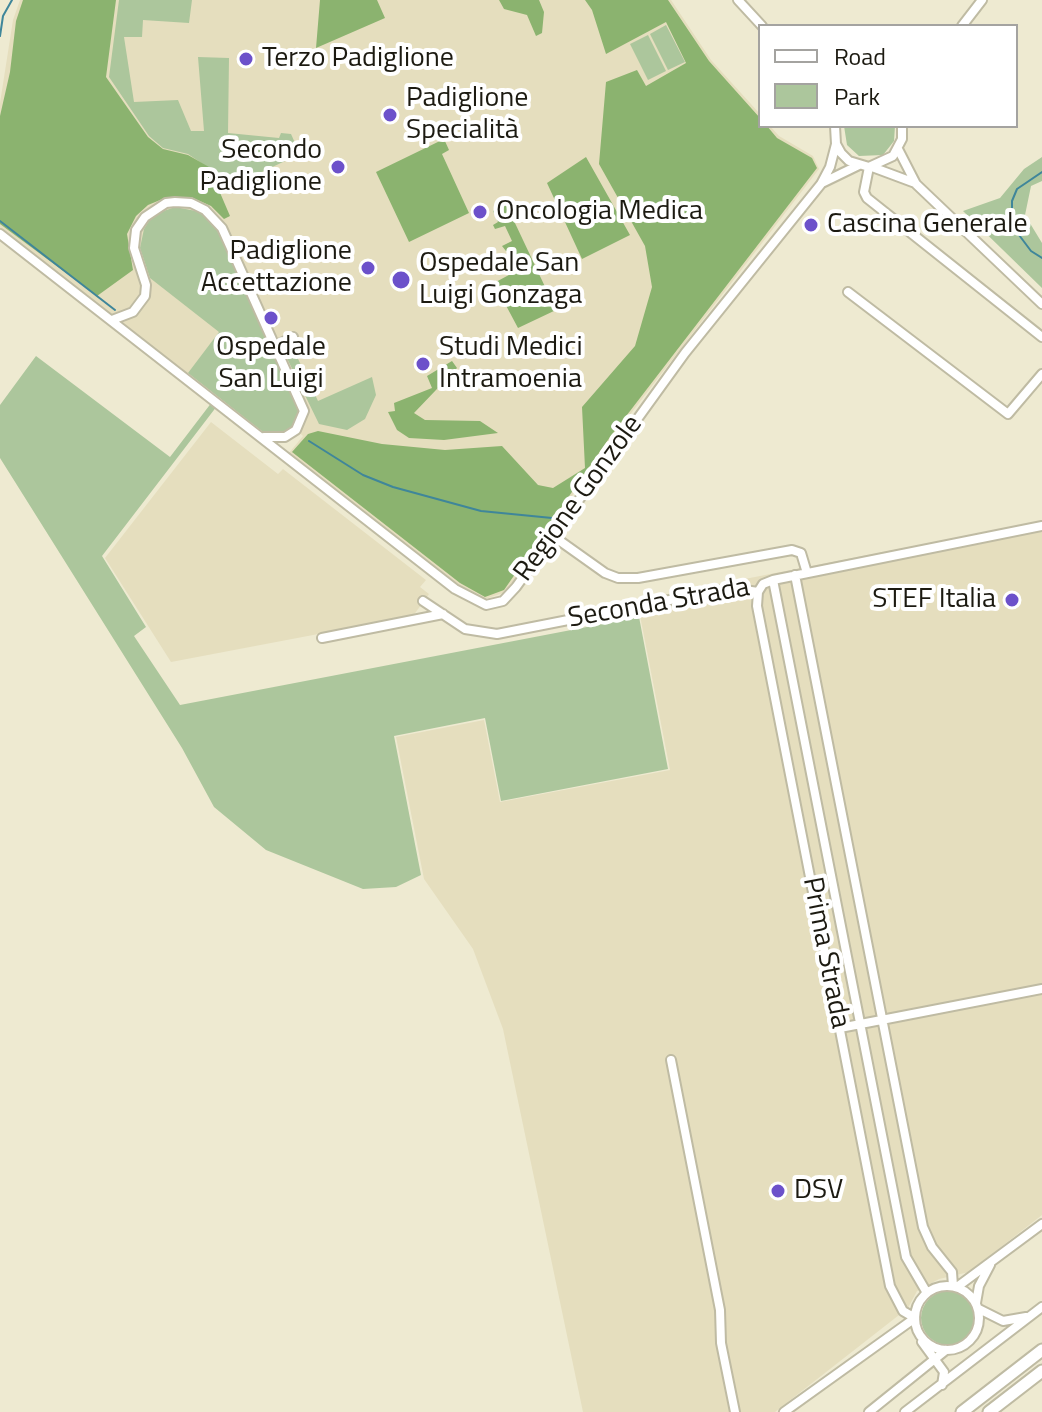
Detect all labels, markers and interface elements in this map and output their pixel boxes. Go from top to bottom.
legend [758,24,1018,128]
text: Road [834,38,886,74]
place label: Terzo Padiglione [262,42,454,76]
marker: Terzo Padiglione [237,50,255,68]
text: Park [834,78,880,114]
place label: Padiglione Specialità [406,82,528,148]
marker: Padiglione Specialità [381,106,399,124]
place label: Secondo Padiglione [200,134,322,200]
marker: Secondo Padiglione [329,158,347,176]
place label: Oncologia Medica [496,195,703,229]
marker: Oncologia Medica [471,203,489,221]
place label: Cascina Generale [827,208,1028,242]
marker: Cascina Generale [802,216,820,234]
place label: Padiglione Accettazione [201,235,352,301]
place label: Ospedale San Luigi Gonzaga [419,247,582,313]
marker: Padiglione Accettazione [359,259,377,277]
marker: Ospedale San Luigi Gonzaga [390,269,412,291]
marker: Ospedale San Luigi [262,309,280,327]
place label: Ospedale San Luigi [216,331,326,397]
place label: Studi Medici Intramoenia [439,331,583,397]
marker: Studi Medici Intramoenia [414,355,432,373]
street label: Regione Gonzole [508,409,650,589]
street label: Seconda Strada [566,572,752,636]
place label: STEF Italia [872,583,996,617]
marker: STEF Italia [1003,591,1021,609]
street label: Prima Strada [794,875,856,1031]
place label: DSV [794,1174,843,1208]
marker: DSV [769,1182,787,1200]

